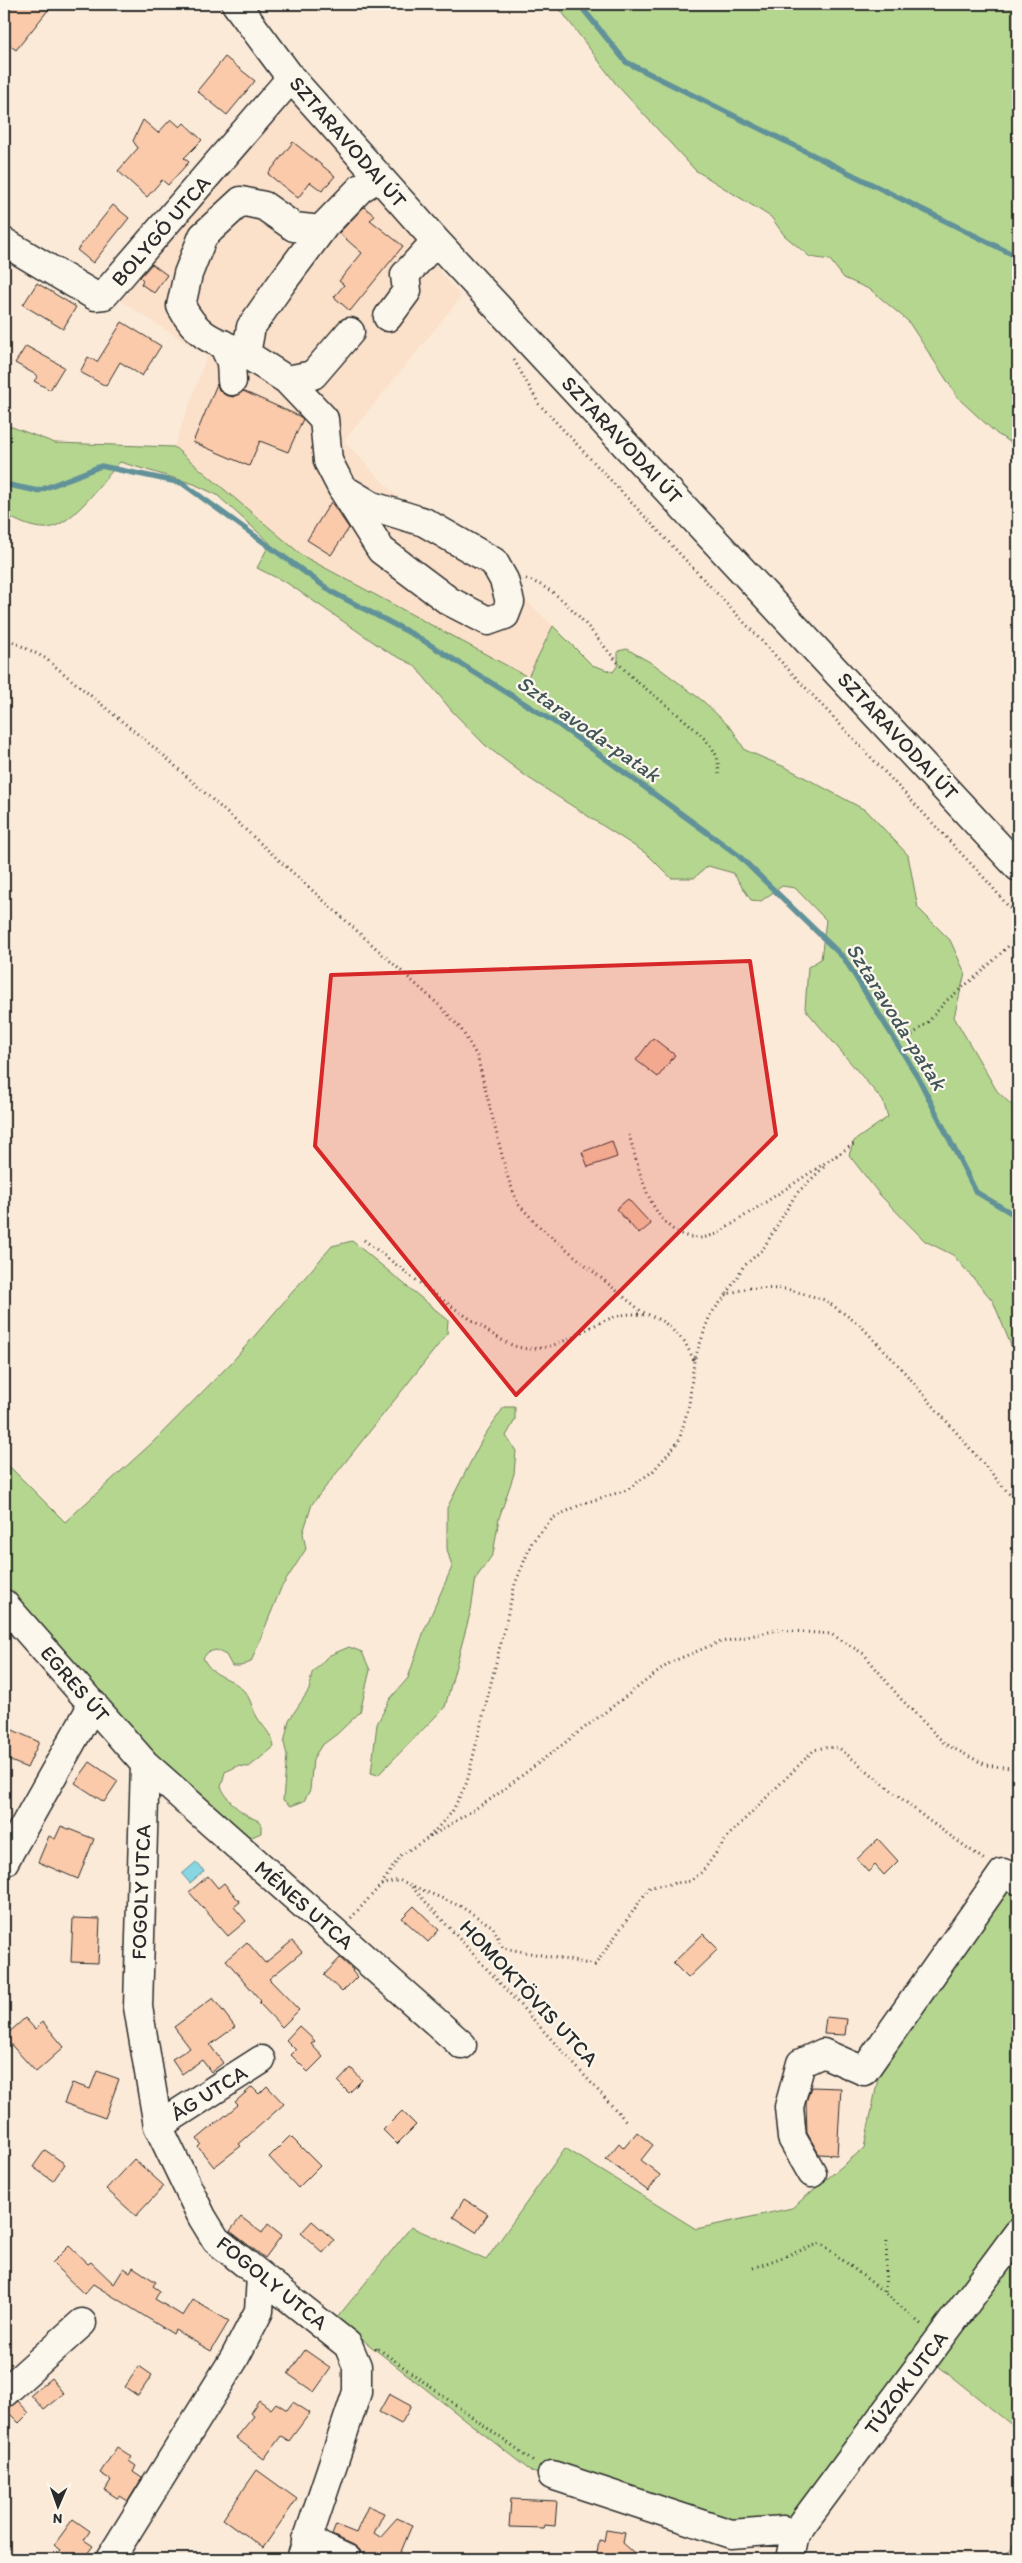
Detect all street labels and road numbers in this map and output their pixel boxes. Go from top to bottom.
street label: SZTARAVODAI ÚT [285,71,412,213]
street label: BOLYGÓ UTCA [106,170,216,291]
street label: SZTARAVODAI ÚT [557,370,688,509]
street label: SZTARAVODAI ÚT [833,666,964,805]
street label: EGRES ÚT [35,1640,115,1727]
street label: FOGOLY UTCA [126,1823,155,1960]
street label: MÉNES UTCA [250,1855,359,1955]
street label: HOMOKTÖVIS UTCA [455,1914,604,2072]
street label: ÁG UTCA [166,2059,252,2126]
street label: FOGOLY UTCA [212,2230,333,2335]
street label: TÚZOK UTCA [858,2325,953,2440]

